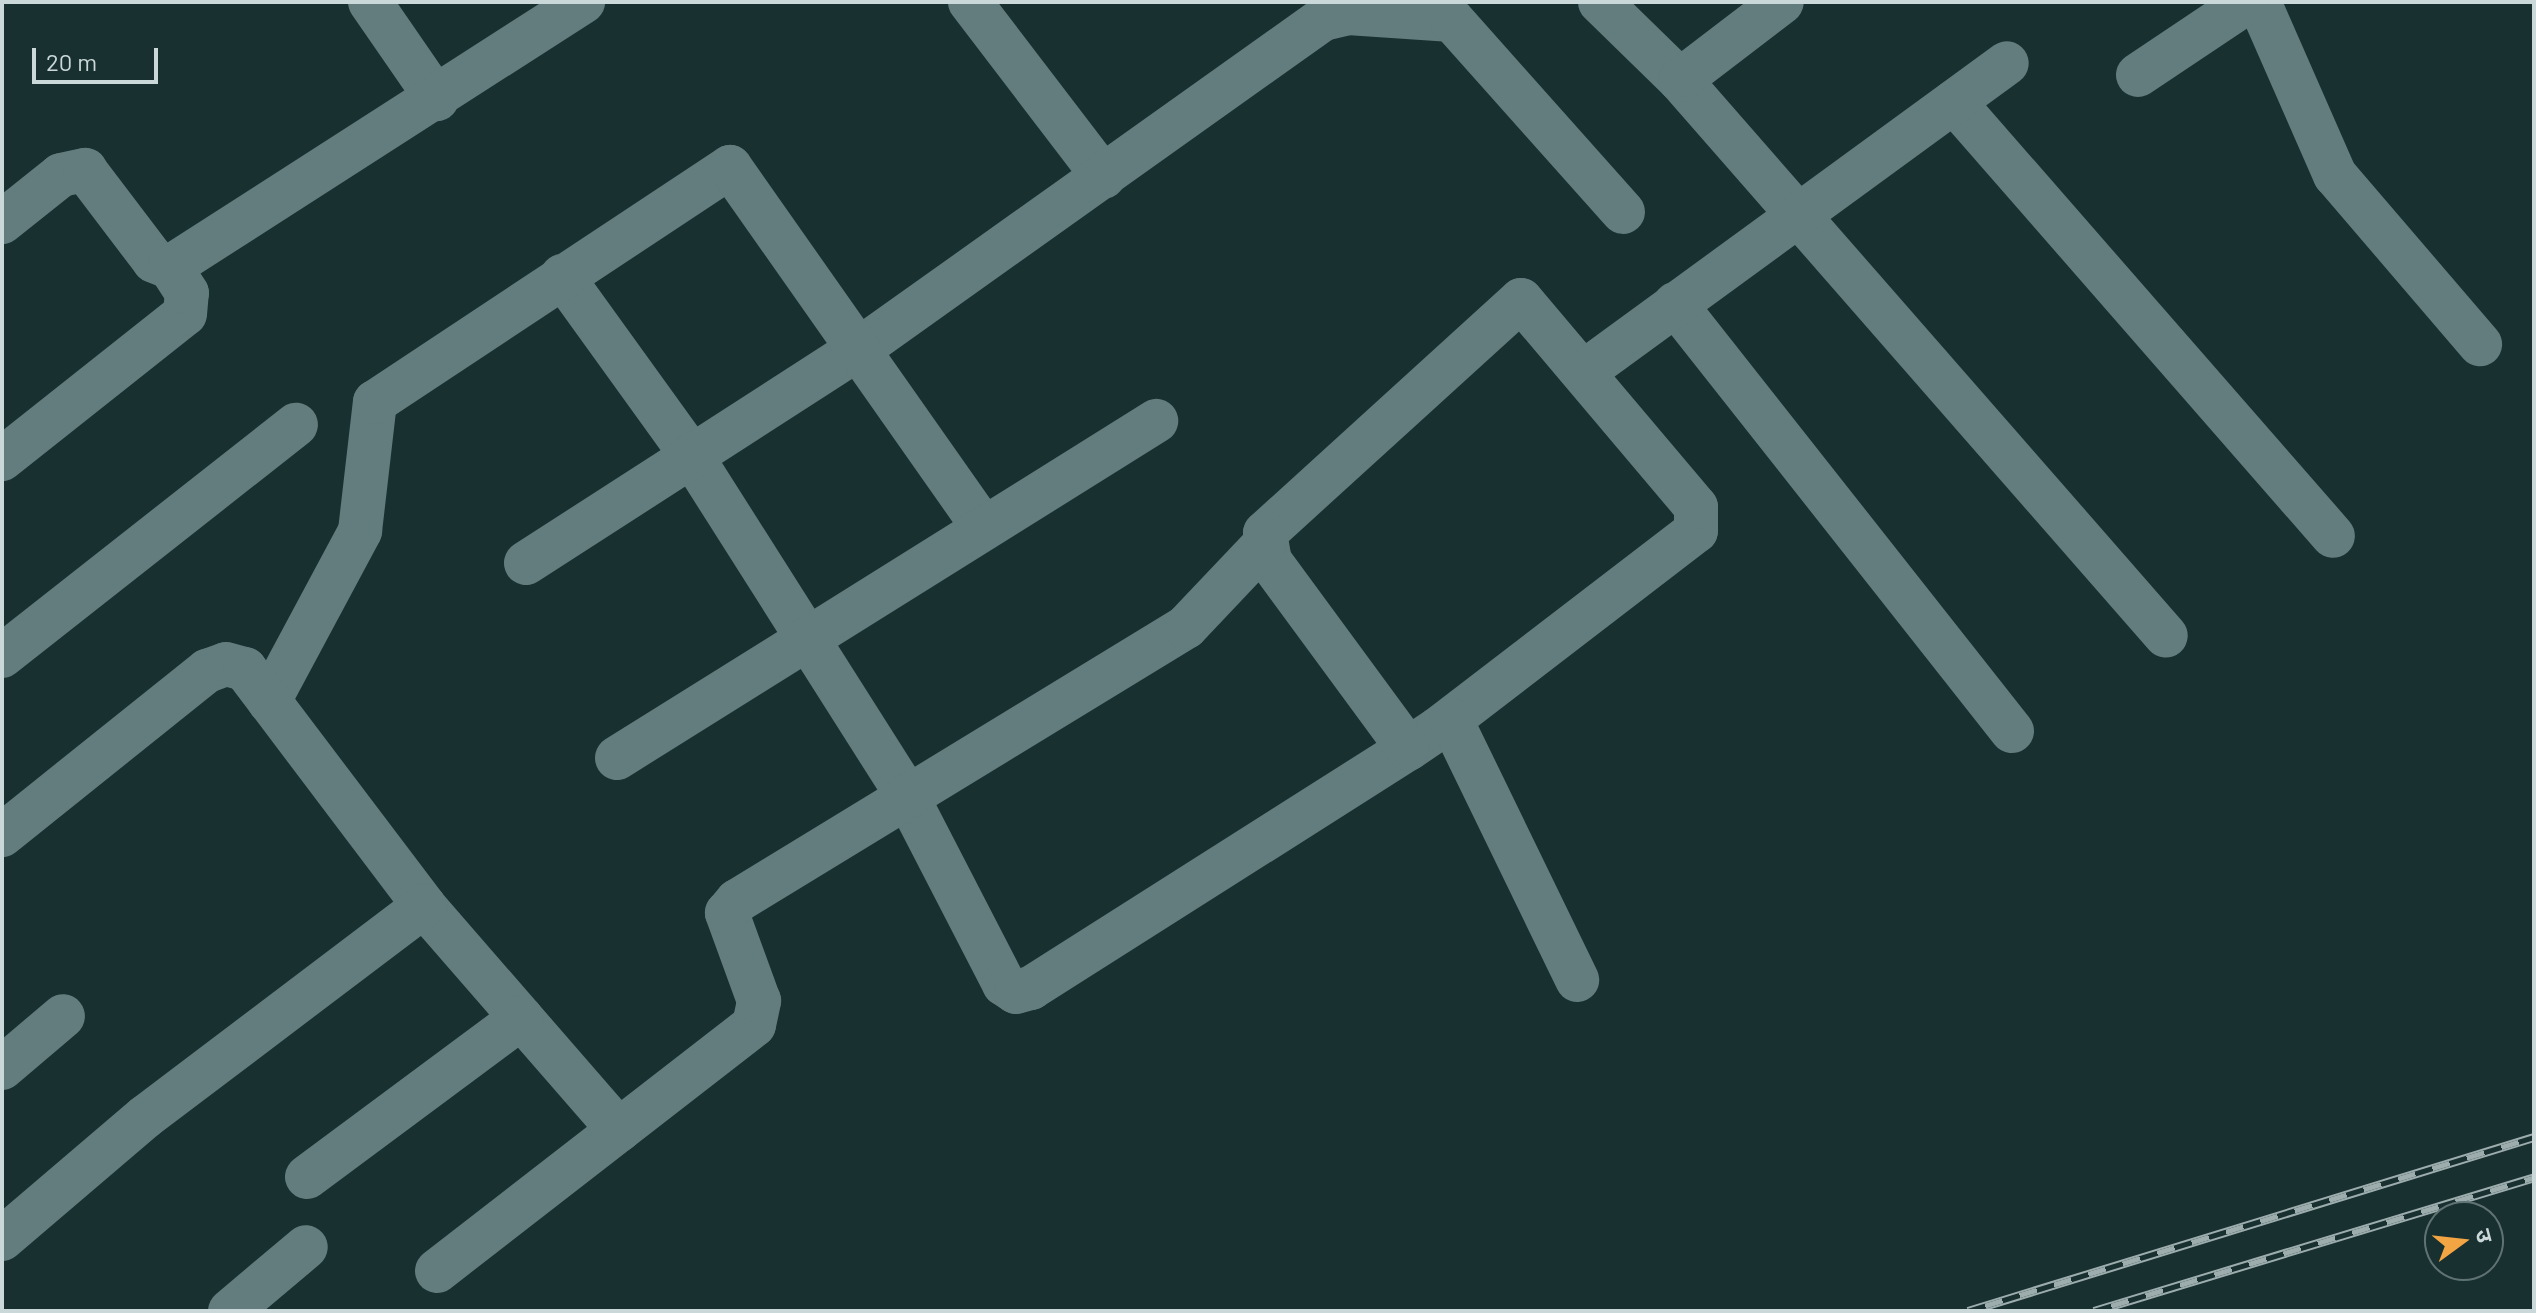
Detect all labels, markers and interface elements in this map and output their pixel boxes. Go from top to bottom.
scale bar [36,32,162,82]
text: 20 m [46,47,97,76]
north arrow [2424,1201,2504,1281]
text: उ [2471,1226,2499,1245]

